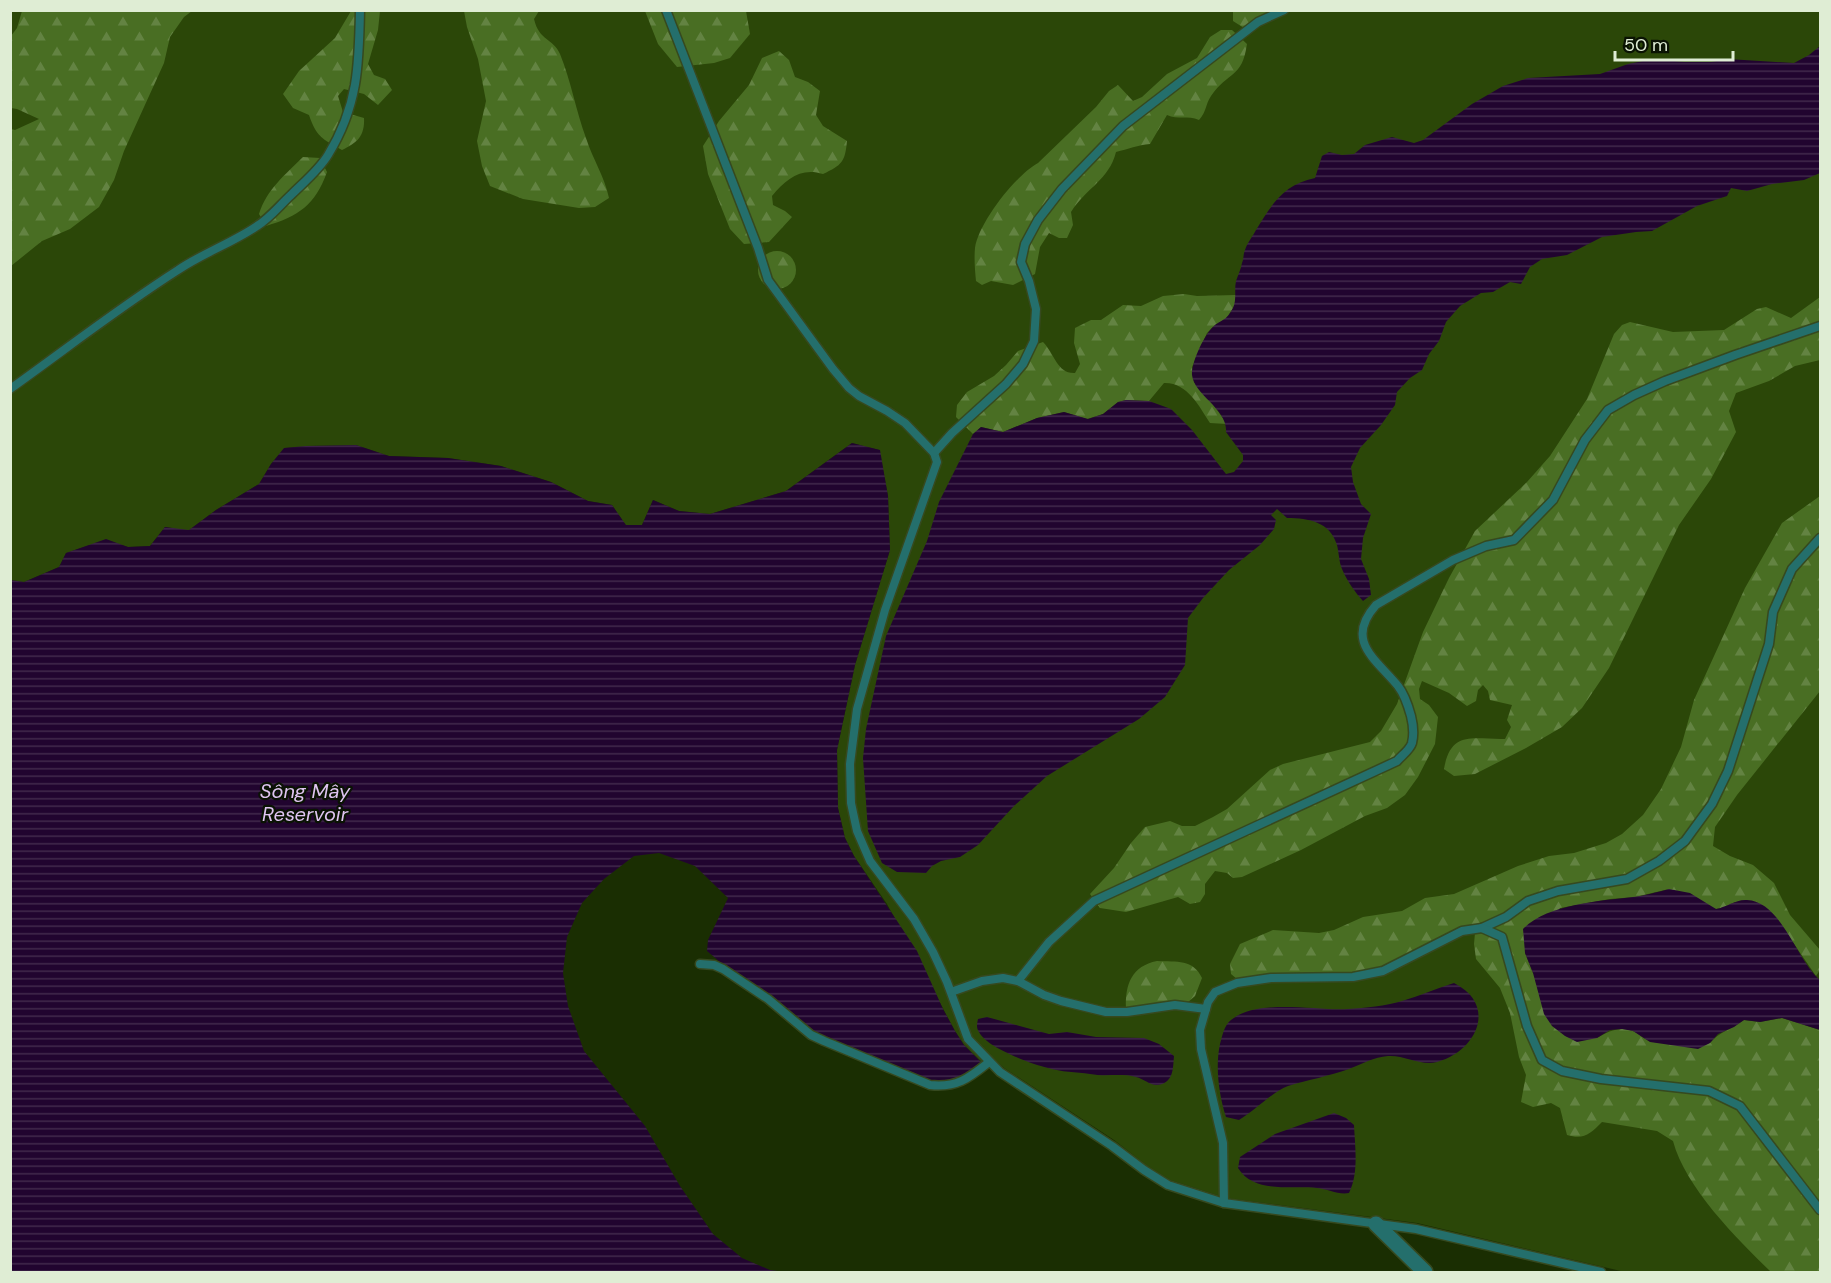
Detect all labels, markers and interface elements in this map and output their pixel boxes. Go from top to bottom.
scale bar [1615,24,1734,62]
text: 50 m [1624,33,1668,57]
water label: Sông Mây Reservoir [260,778,351,827]

